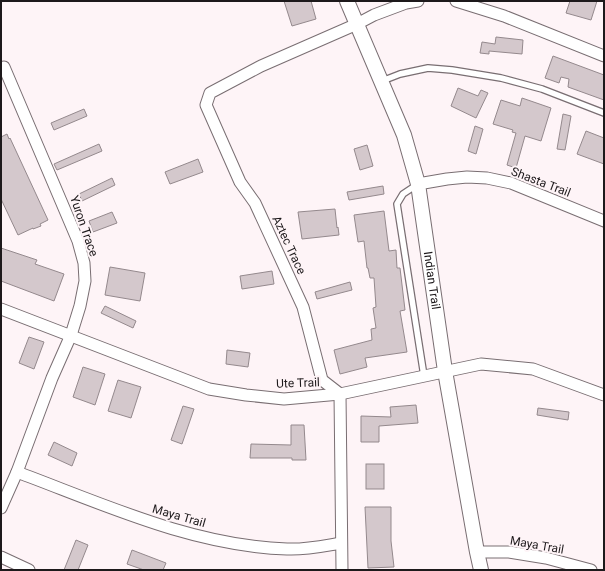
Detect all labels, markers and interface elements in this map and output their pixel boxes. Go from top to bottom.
street label: Shasta Trail [509,164,573,200]
street label: Yuron Trace [67,194,101,258]
street label: Aztec Trace [269,214,309,276]
street label: Indian Trail [421,250,443,310]
street label: Ute Trail [276,375,320,391]
street label: Maya Trail [151,502,207,530]
street label: Maya Trail [509,533,565,557]

